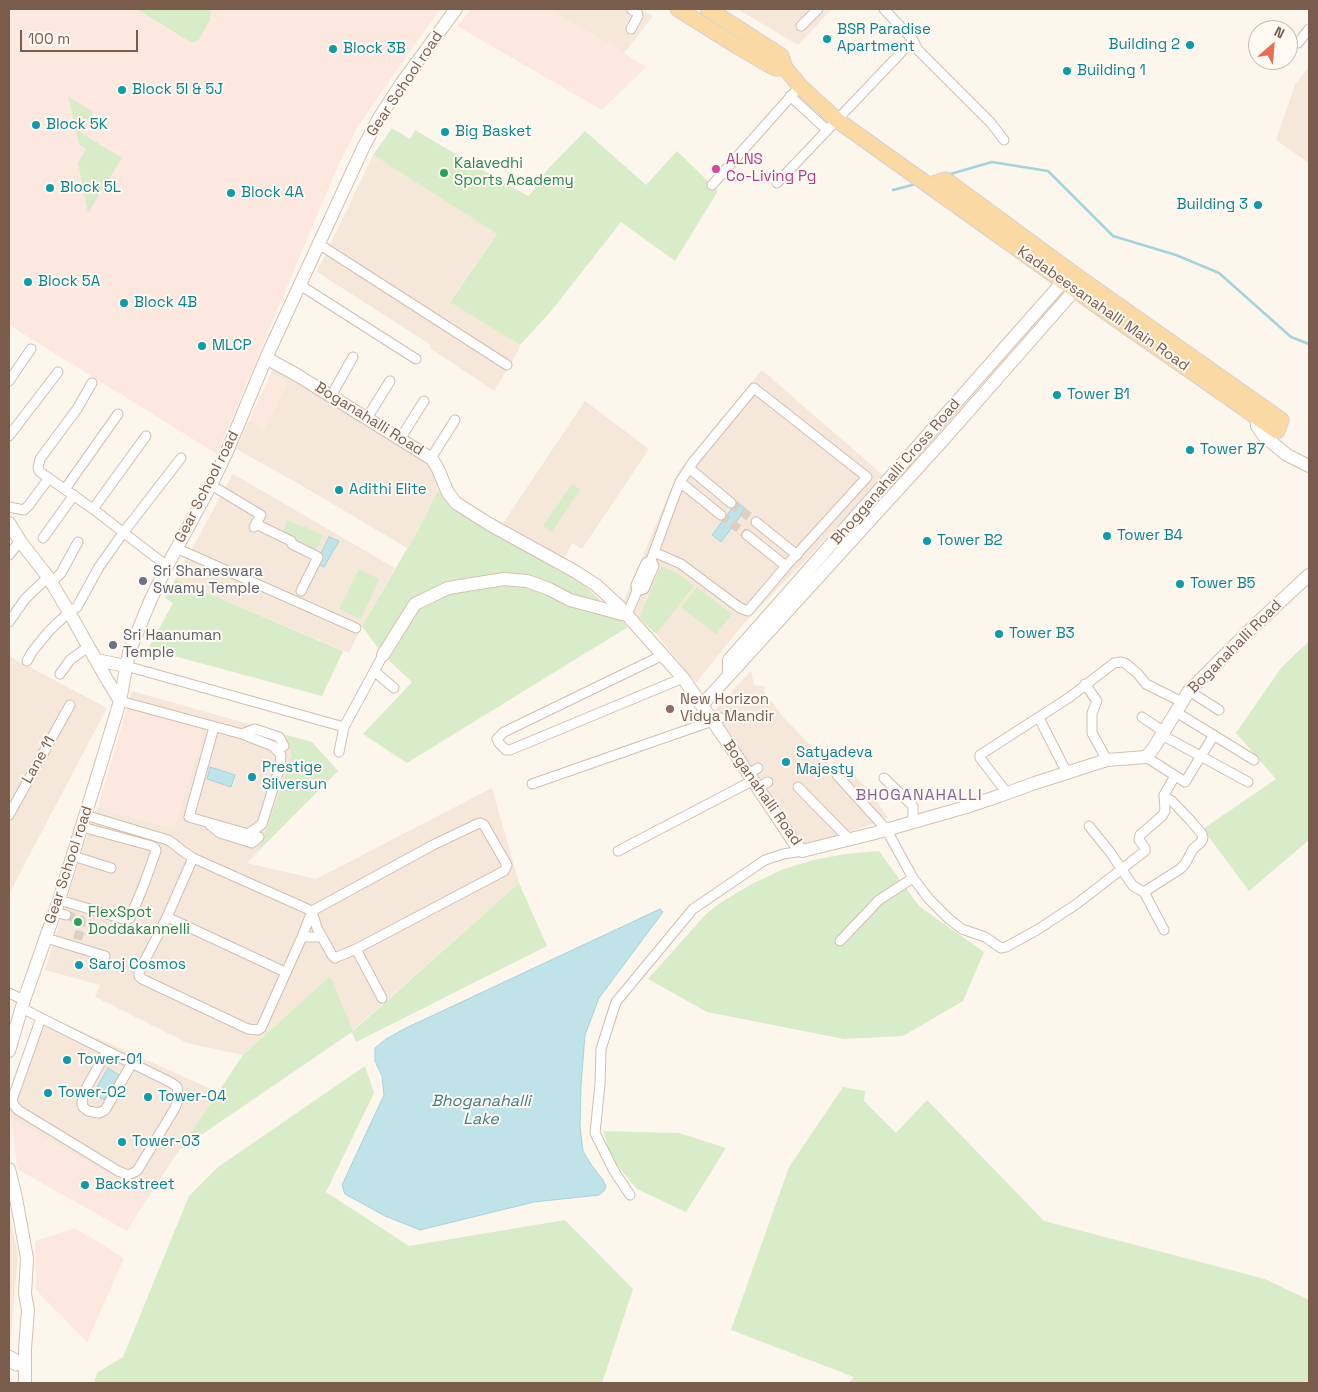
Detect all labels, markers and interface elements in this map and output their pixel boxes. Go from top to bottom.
scale bar [22,20,140,52]
north arrow [1248,20,1298,70]
place label: BSR Paradise Apartment [837,21,931,56]
text: N [1271,22,1288,43]
street label: Gear School road [363,28,447,140]
text: 100 m [28,29,70,48]
marker: BSR Paradise Apartment [821,33,833,45]
place label: Building 2 [1108,36,1180,54]
marker: Building 2 [1184,39,1196,51]
place label: Block 3B [343,40,406,58]
marker: Block 3B [327,43,339,55]
place label: Building 1 [1077,62,1146,80]
marker: Building 1 [1061,65,1073,77]
place label: Block 5I & 5J [132,81,223,99]
marker: Block 5I & 5J [116,84,128,96]
place label: Block 5K [46,116,108,134]
marker: Block 5K [30,119,42,131]
place label: Big Basket [455,123,532,141]
marker: Big Basket [439,126,451,138]
place label: ALNS Co-Living Pg [726,151,816,186]
place label: Kalavedhi Sports Academy [454,155,574,190]
marker: ALNS Co-Living Pg [710,163,722,175]
marker: Kalavedhi Sports Academy [438,167,450,179]
place label: Block 5L [60,179,121,197]
marker: Block 5L [44,182,56,194]
place label: Block 4A [241,184,304,202]
marker: Block 4A [225,187,237,199]
place label: Building 3 [1176,196,1248,214]
marker: Building 3 [1252,199,1264,211]
street label: Kadabeesanahalli Main Road [1014,243,1192,375]
place label: Block 5A [38,273,100,291]
marker: Block 5A [22,276,34,288]
place label: Block 4B [134,294,197,312]
marker: Block 4B [118,297,130,309]
place label: MLCP [212,337,252,355]
marker: MLCP [196,340,208,352]
street label: Boganahalli Road [311,378,427,460]
place label: Tower B1 [1067,386,1130,404]
marker: Tower B1 [1051,389,1063,401]
street label: Bhogganahalli Cross Road [828,395,964,549]
street label: Gear School road [171,428,243,546]
place label: Tower B7 [1200,441,1265,459]
marker: Tower B7 [1184,444,1196,456]
place label: Adithi Elite [349,481,427,499]
marker: Adithi Elite [333,484,345,496]
place label: Tower B4 [1117,527,1183,545]
marker: Tower B4 [1101,530,1113,542]
place label: Tower B2 [937,532,1003,550]
marker: Tower B2 [921,535,933,547]
place label: Sri Shaneswara Swamy Temple [153,563,263,598]
marker: Sri Shaneswara Swamy Temple [137,575,149,587]
place label: Tower B5 [1190,575,1256,593]
marker: Tower B5 [1174,578,1186,590]
street label: Boganahalli Road [1185,597,1285,697]
place label: Tower B3 [1009,625,1075,643]
place label: Sri Haanuman Temple [123,627,221,662]
marker: Tower B3 [993,628,1005,640]
marker: Sri Haanuman Temple [107,639,119,651]
place label: New Horizon Vidya Mandir [680,691,774,726]
marker: New Horizon Vidya Mandir [664,703,676,715]
street label: Lane 11 [19,733,59,787]
street label: Boganahalli Road [719,737,805,849]
place label: Satyadeva Majesty [796,744,873,779]
marker: Satyadeva Majesty [780,756,792,768]
place label: Prestige Silversun [262,759,327,794]
marker: Prestige Silversun [246,771,258,783]
district label: BHOGANAHALLI [854,786,984,806]
street label: Gear School road [41,804,97,926]
place label: FlexSpot Doddakannelli [88,904,190,939]
marker: FlexSpot Doddakannelli [72,916,84,928]
place label: Saroj Cosmos [89,956,186,974]
marker: Saroj Cosmos [73,959,85,971]
place label: Tower-01 [77,1051,142,1069]
marker: Tower-01 [61,1054,73,1066]
place label: Tower-02 [58,1084,126,1102]
marker: Tower-02 [42,1087,54,1099]
place label: Tower-04 [158,1088,226,1106]
marker: Tower-04 [142,1091,154,1103]
water label: Bhoganahalli Lake [431,1092,531,1130]
place label: Tower-03 [132,1133,200,1151]
marker: Tower-03 [116,1136,128,1148]
place label: Backstreet [95,1176,175,1194]
marker: Backstreet [79,1179,91,1191]

